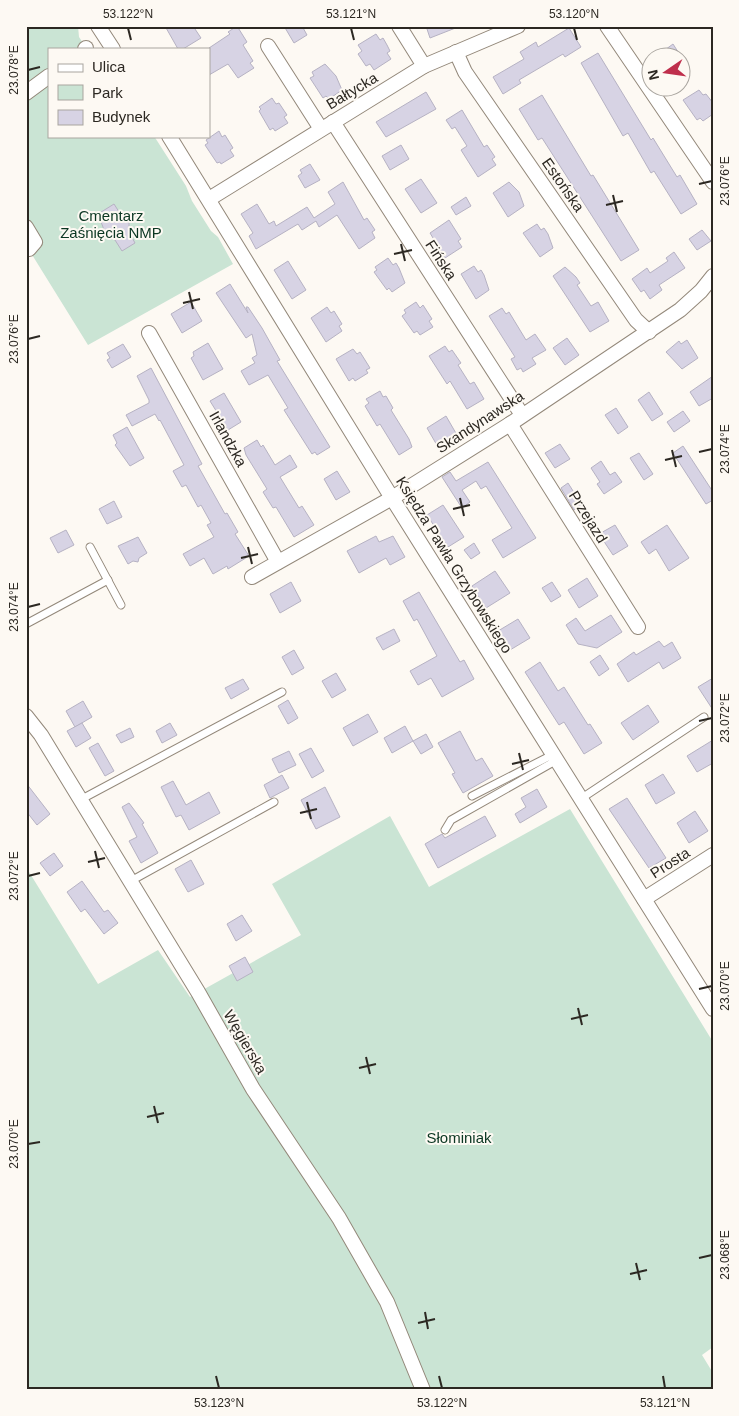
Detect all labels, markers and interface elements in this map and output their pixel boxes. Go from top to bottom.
text: 53.122°N [103,7,153,21]
text: 53.121°N [326,7,376,21]
text: 53.120°N [549,7,599,21]
text: 23.078°E [7,45,21,95]
legend [48,48,210,138]
north arrow [642,48,692,98]
text: Ulica [92,58,126,75]
street label: Bałtycka [323,68,381,112]
text: N [644,68,662,82]
text: Park [92,84,123,101]
text: Budynek [92,108,151,125]
street label: Estońska [539,155,588,215]
text: 23.076°E [718,156,732,206]
park label: Cmentarz Zaśnięcia NMP [60,207,162,241]
street label: Fińska [422,237,461,283]
text: 23.076°E [7,314,21,364]
street label: Skandynawska [433,387,527,456]
street label: Irlandzka [206,408,251,470]
text: 23.074°E [718,424,732,474]
street label: Księdza Pawła Grzybowskiego [393,473,516,656]
street label: Przejazd [566,487,611,546]
text: 23.074°E [7,582,21,632]
text: 23.072°E [718,693,732,743]
street label: Prosta [647,843,693,882]
text: 23.072°E [7,851,21,901]
text: 23.070°E [718,961,732,1011]
street label: Węgierska [220,1007,271,1077]
text: 23.070°E [7,1119,21,1169]
park label: Słominiak [426,1129,492,1146]
text: 23.068°E [718,1230,732,1280]
text: 53.123°N [194,1396,244,1410]
text: 53.122°N [417,1396,467,1410]
text: 53.121°N [640,1396,690,1410]

